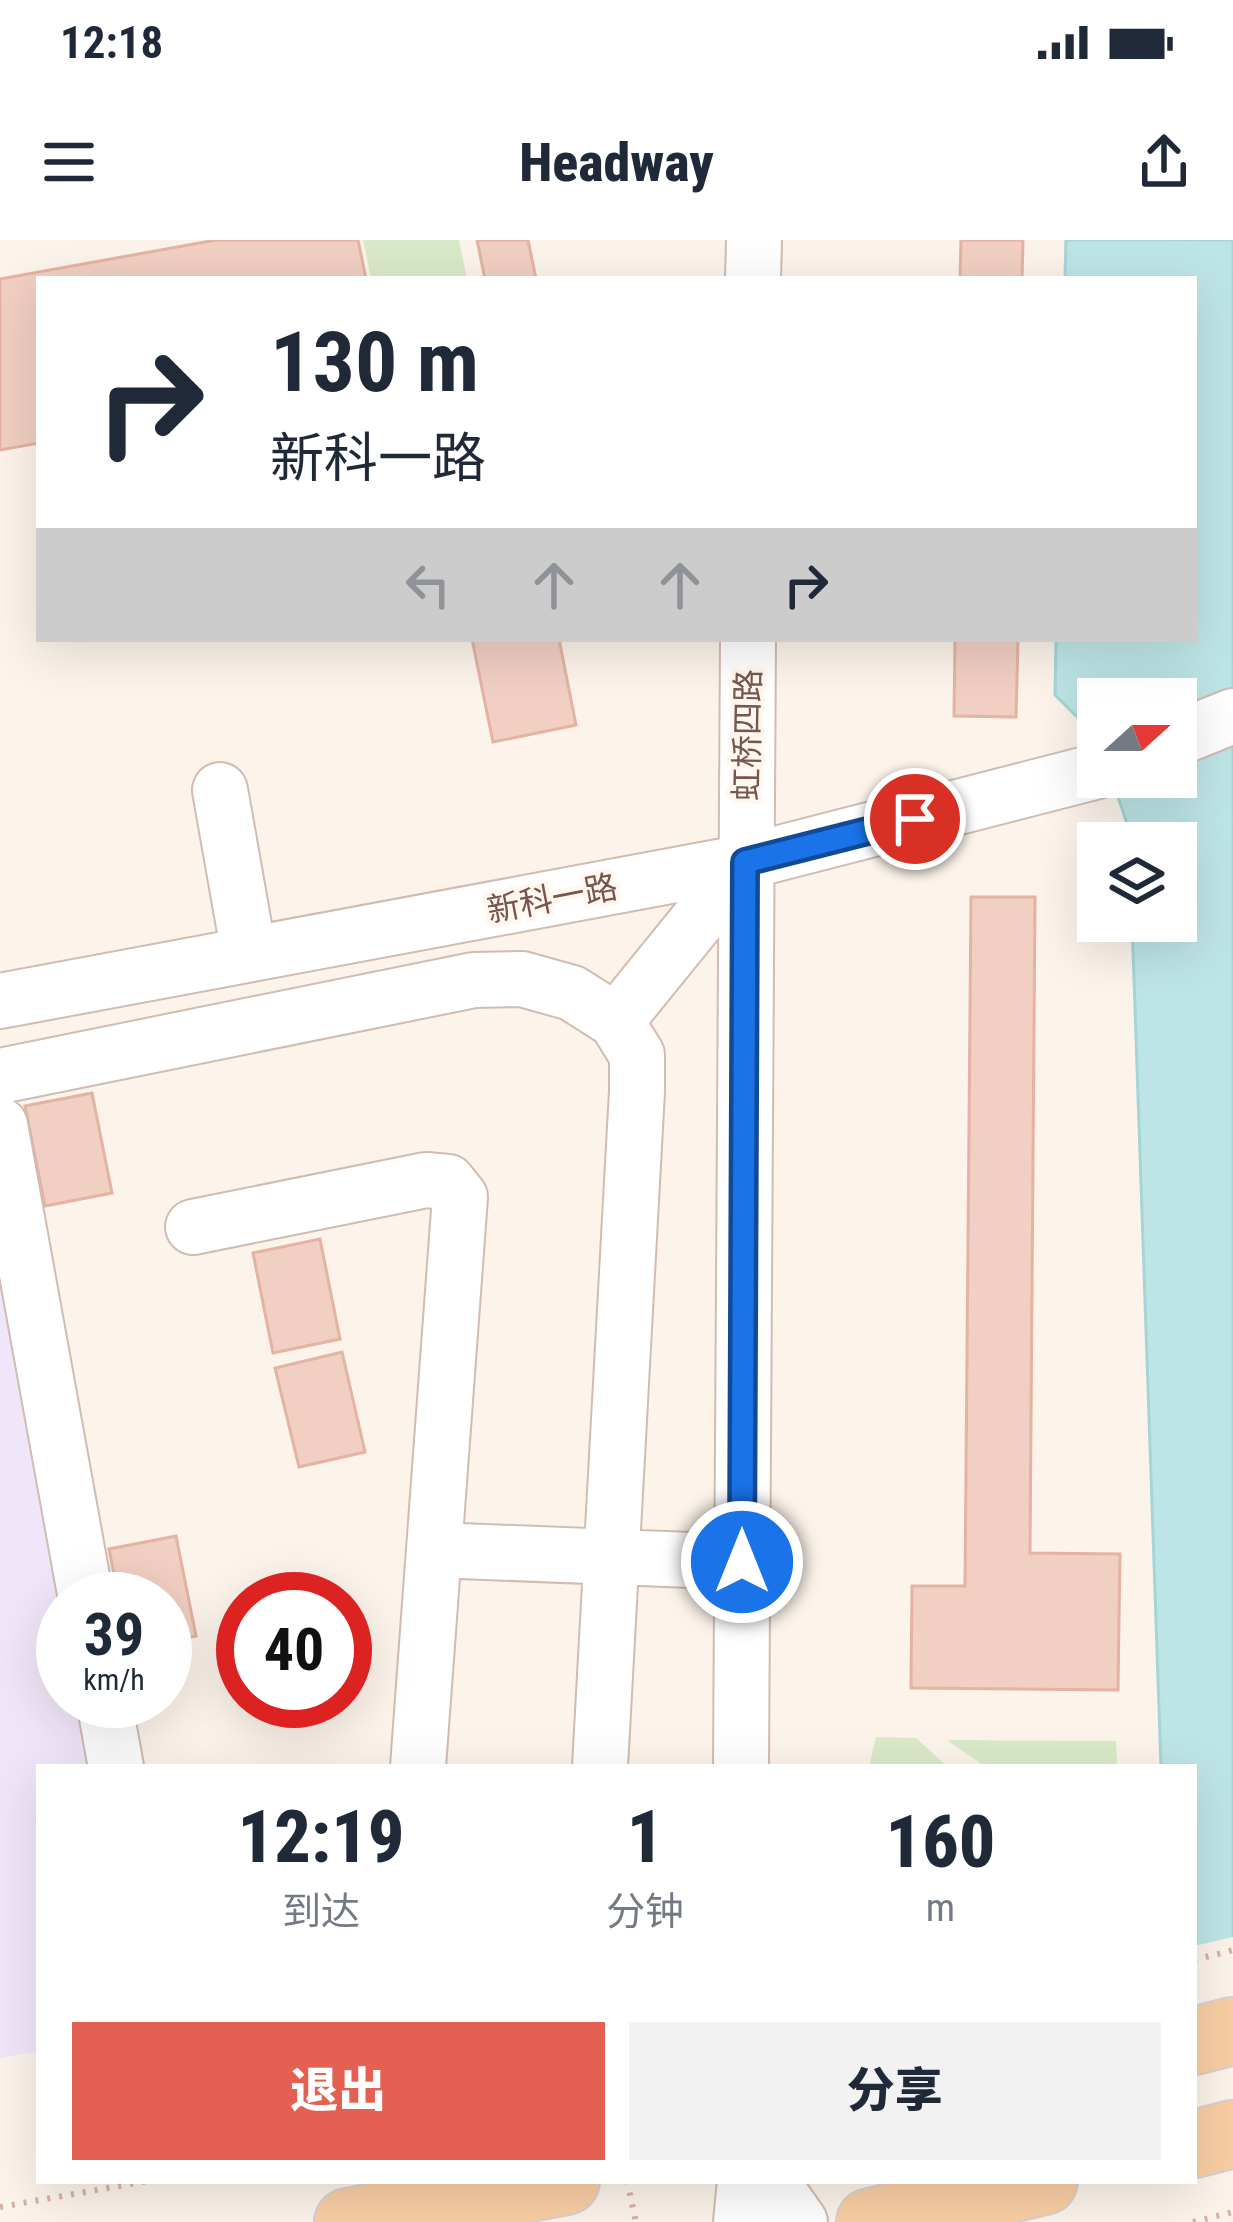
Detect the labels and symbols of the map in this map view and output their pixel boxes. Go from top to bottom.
street label: 虹桥四路 [727,669,768,801]
north arrow [1077,678,1197,798]
pin [864,768,966,870]
street label: 新科一路 [484,867,621,930]
position arrow [679,1499,805,1625]
speed limit sign: 40 [216,1572,372,1728]

